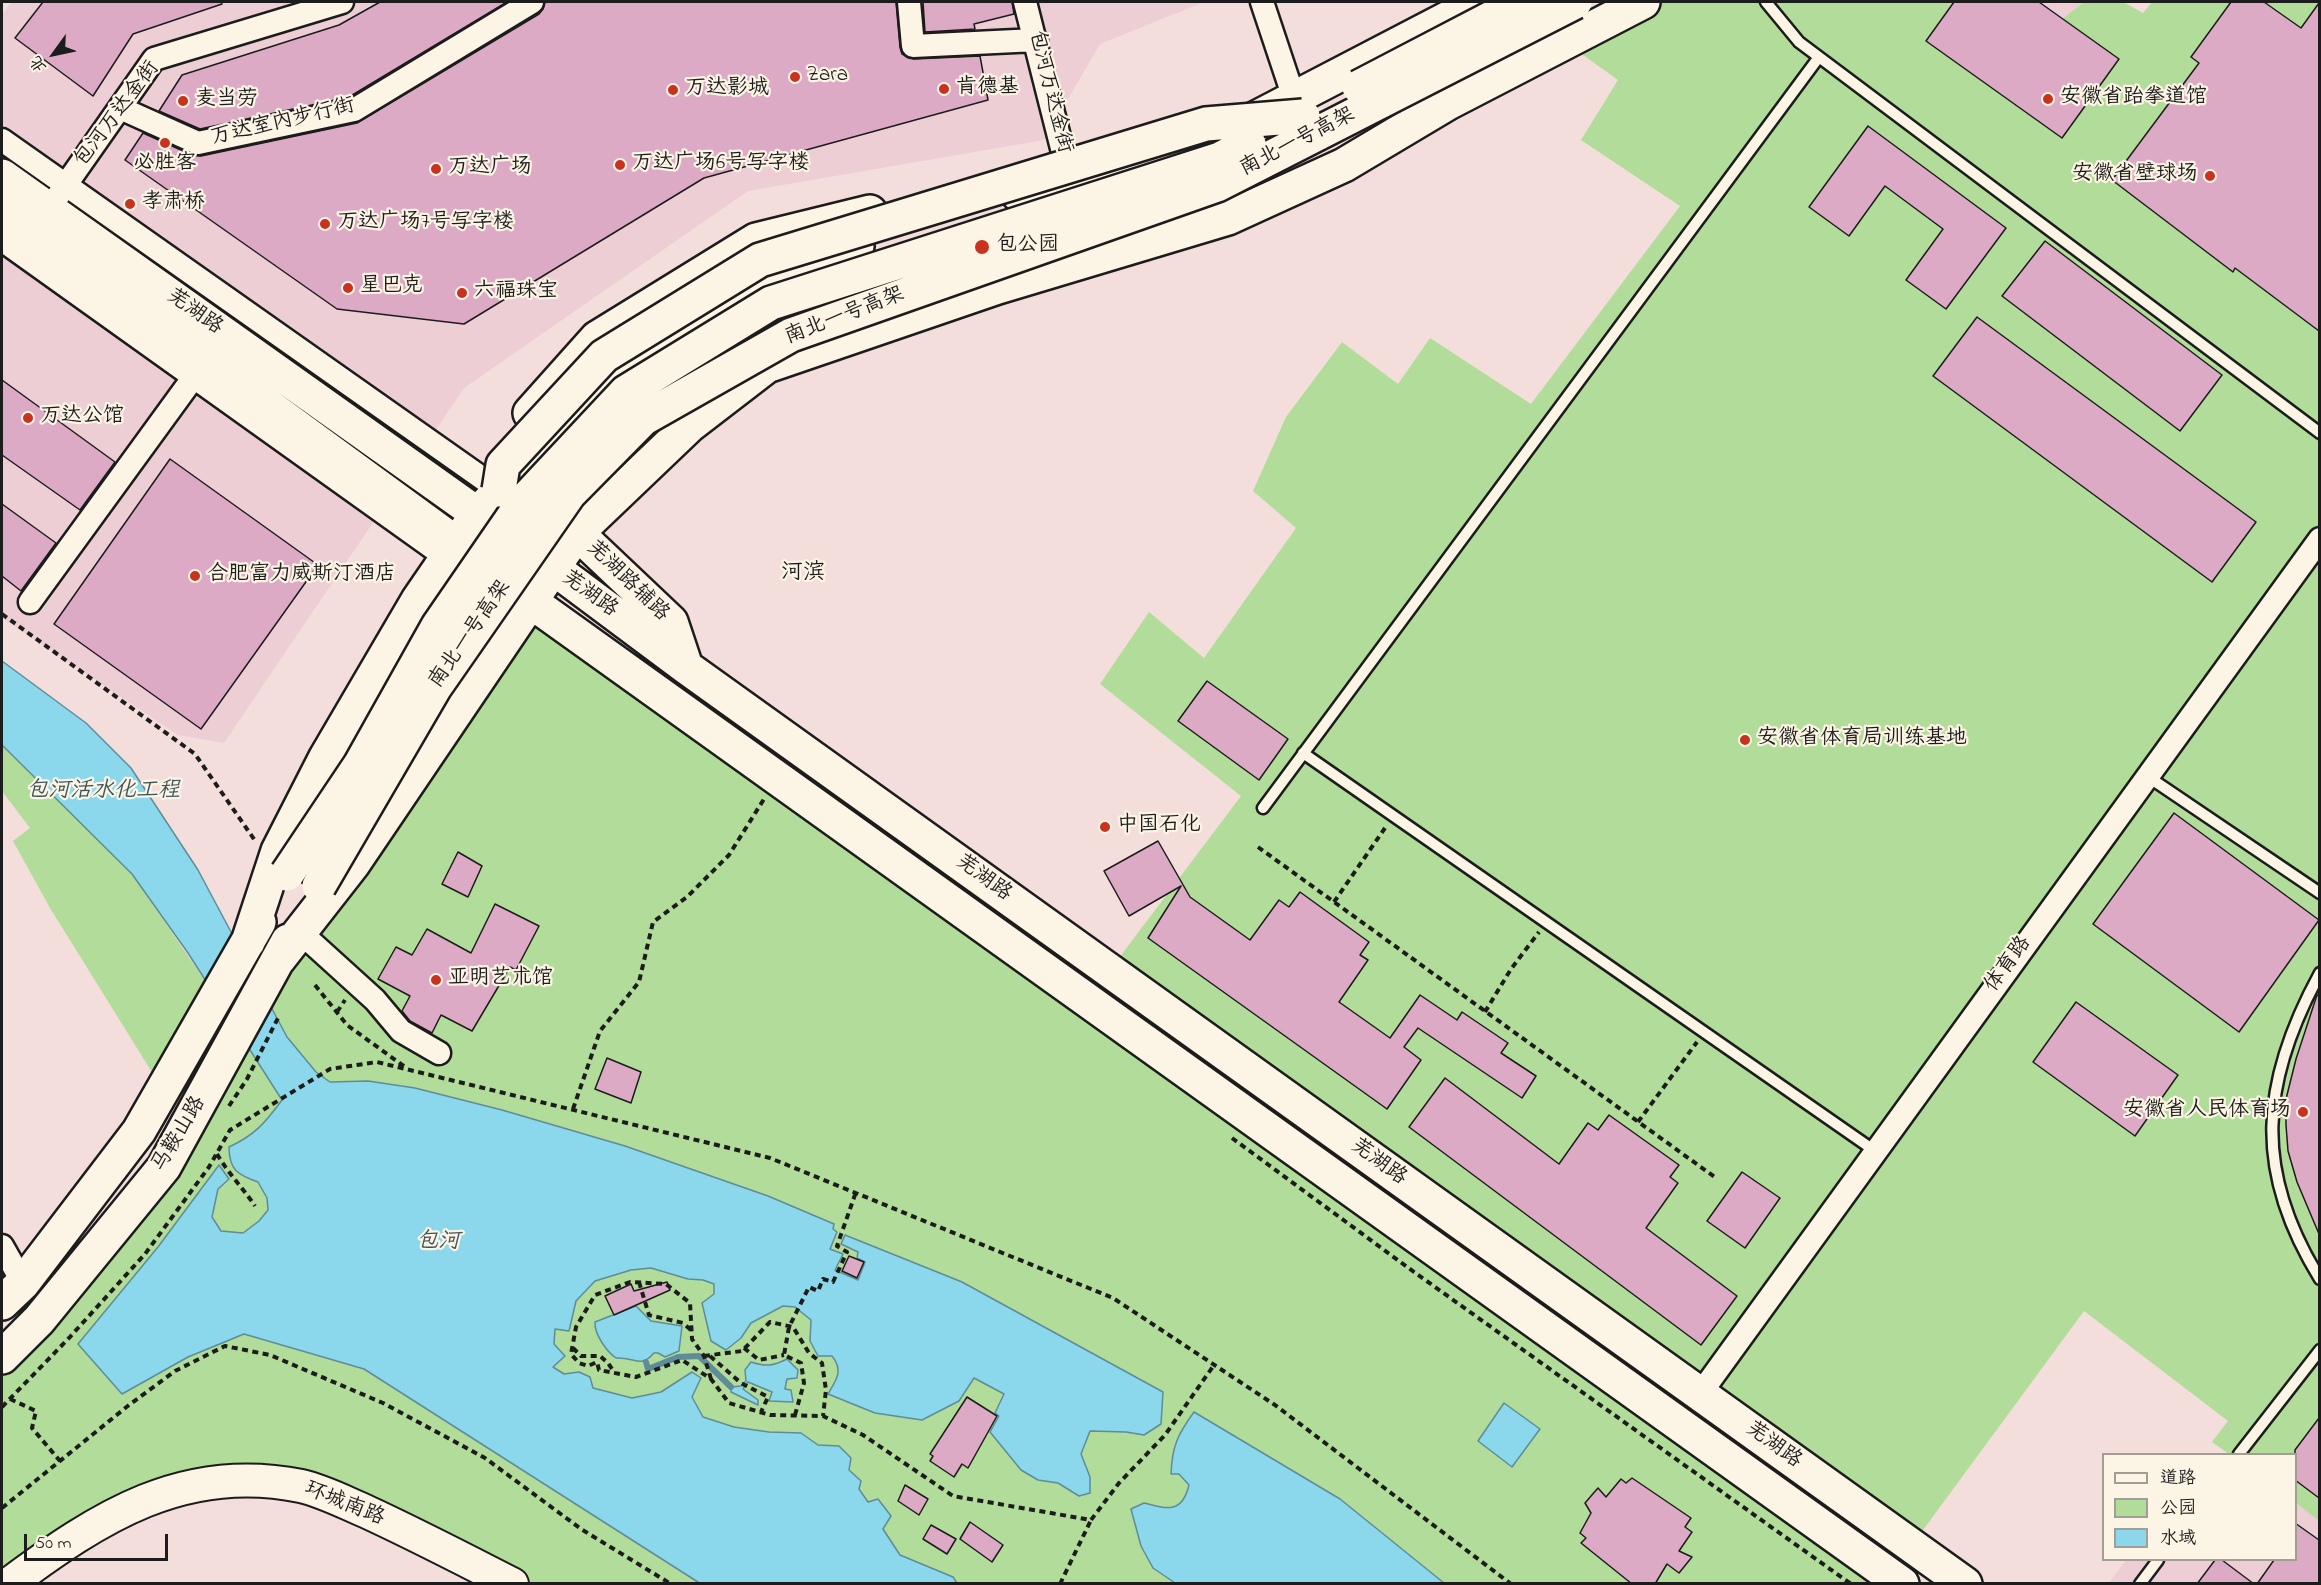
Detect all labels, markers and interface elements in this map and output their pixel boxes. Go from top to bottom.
north arrow [24,24,84,84]
street label: 包河万达金街 [1022,28,1076,156]
text: 北 [24,51,53,77]
street label: 包河万达金街 [70,57,166,173]
place label: Zara [807,64,848,90]
marker: Zara [788,70,802,84]
place label: 肯德基 [956,76,1019,102]
place label: 万达影城 [685,77,769,103]
marker: 肯德基 [937,82,951,96]
marker: 万达影城 [666,83,680,97]
place label: 安徽省跆拳道馆 [2060,86,2207,112]
place label: 麦当劳 [195,88,258,114]
marker: 安徽省跆拳道馆 [2041,92,2055,106]
marker: 麦当劳 [176,94,190,108]
street label: 万达室内步行街 [209,94,357,152]
street label: 南北一号高架 [1236,103,1360,183]
marker: 必胜客 [158,136,172,150]
place label: 必胜客 [134,152,196,178]
place label: 万达广场6号写字楼 [632,152,809,178]
place label: 万达广场 [448,156,532,182]
marker: 万达广场6号写字楼 [613,158,627,172]
marker: 万达广场 [429,162,443,176]
place label: 安徽省壁球场 [2072,163,2198,189]
marker: 安徽省壁球场 [2203,169,2217,183]
place label: 孝肃桥 [142,191,205,217]
marker: 孝肃桥 [123,197,137,211]
place label: 万达广场7号写字楼 [337,211,514,237]
marker: 万达广场7号写字楼 [318,217,332,231]
place label: 包公园 [996,234,1059,260]
marker: 包公园 [973,238,991,256]
place label: 星巴克 [360,275,423,301]
place label: 六福珠宝 [474,280,558,306]
marker: 星巴克 [341,281,355,295]
street label: 南北一号高架 [782,283,908,351]
street label: 芜湖路 [161,285,227,341]
marker: 六福珠宝 [455,286,469,300]
place label: 万达公馆 [40,405,124,431]
marker: 万达公馆 [21,411,35,425]
street label: 芜湖路辅路 [580,536,674,628]
district label: 河滨 [781,561,825,587]
place label: 合肥富力威斯汀酒店 [207,563,396,589]
street label: 芜湖路 [556,566,622,624]
marker: 合肥富力威斯汀酒店 [188,569,202,583]
street label: 南北一号高架 [425,576,517,694]
place label: 安徽省体育局训练基地 [1757,727,1967,753]
marker: 安徽省体育局训练基地 [1738,733,1752,747]
water label: 包河活水化工程 [26,779,180,805]
place label: 中国石化 [1117,814,1201,840]
marker: 中国石化 [1098,820,1112,834]
street label: 芜湖路 [950,850,1016,908]
street label: 体育路 [1980,932,2038,998]
place label: 亚明艺术馆 [448,967,553,993]
marker: 亚明艺术馆 [429,973,443,987]
street label: 马鞍山路 [148,1093,212,1177]
place label: 安徽省人民体育场 [2123,1099,2291,1125]
marker: 安徽省人民体育场 [2296,1105,2310,1119]
street label: 芜湖路 [1345,1134,1411,1192]
water label: 包河 [416,1230,460,1256]
street label: 芜湖路 [1740,1417,1806,1475]
legend [2102,1453,2297,1561]
text: 道路 [2160,1466,2196,1492]
street label: 环城南路 [300,1478,388,1532]
text: 公园 [2160,1496,2196,1522]
scale bar [27,1522,171,1560]
text: 水域 [2160,1526,2196,1552]
text: 50 m [35,1531,72,1557]

